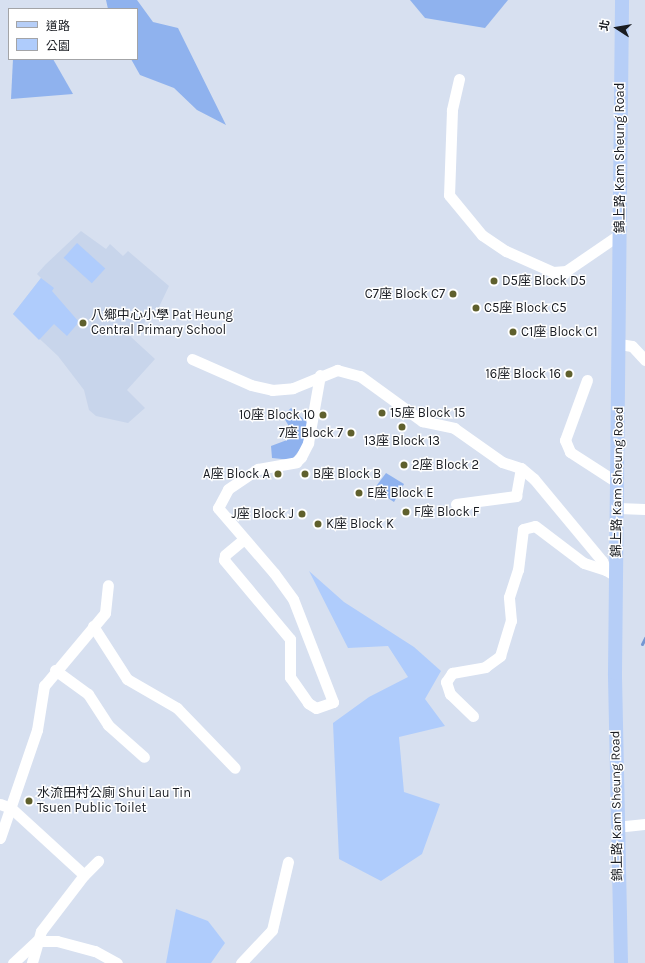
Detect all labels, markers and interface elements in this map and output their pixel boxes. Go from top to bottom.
legend [8,8,138,60]
north arrow [597,8,637,48]
text: 道路 [46,19,70,33]
text: 北 [597,19,612,32]
text: 公園 [46,39,70,53]
street label: 錦上路 Kam Sheung Road [612,83,628,233]
place label: D5座 Block D5 [502,273,586,289]
marker: D5座 Block D5 [489,276,499,286]
place label: C7座 Block C7 [365,286,445,302]
marker: C7座 Block C7 [448,289,458,299]
place label: C5座 Block C5 [484,300,567,316]
marker: C5座 Block C5 [471,303,481,313]
place label: 八鄉中心小學 Pat Heung Central Primary School [91,308,233,339]
marker: 八鄉中心小學 Pat Heung Central Primary School [78,318,88,328]
place label: C1座 Block C1 [521,324,598,340]
marker: C1座 Block C1 [508,327,518,337]
place label: 16座 Block 16 [485,366,561,382]
marker: 16座 Block 16 [564,369,574,379]
place label: 15座 Block 15 [390,405,465,421]
street label: 錦上路 Kam Sheung Road [609,406,627,558]
place label: 10座 Block 10 [239,407,315,423]
marker: 15座 Block 15 [377,408,387,418]
marker: 10座 Block 10 [318,410,328,420]
marker: 13座 Block 13 [397,422,407,432]
place label: 7座 Block 7 [279,425,343,441]
marker: 7座 Block 7 [346,428,356,438]
place label: 13座 Block 13 [364,433,440,449]
place label: 2座 Block 2 [412,457,479,473]
marker: 2座 Block 2 [399,460,409,470]
place label: A座 Block A [203,466,270,482]
place label: B座 Block B [313,466,381,482]
marker: A座 Block A [273,469,283,479]
marker: B座 Block B [300,469,310,479]
place label: E座 Block E [367,485,434,501]
marker: E座 Block E [354,488,364,498]
place label: F座 Block F [414,504,480,520]
place label: J座 Block J [231,506,294,522]
marker: F座 Block F [401,507,411,517]
marker: J座 Block J [297,509,307,519]
place label: K座 Block K [326,516,394,532]
marker: K座 Block K [313,519,323,529]
street label: 錦上路 Kam Sheung Road [608,730,626,882]
place label: 水流田村公廁 Shui Lau Tin Tsuen Public Toilet [37,786,191,817]
marker: 水流田村公廁 Shui Lau Tin Tsuen Public Toilet [24,796,34,806]

